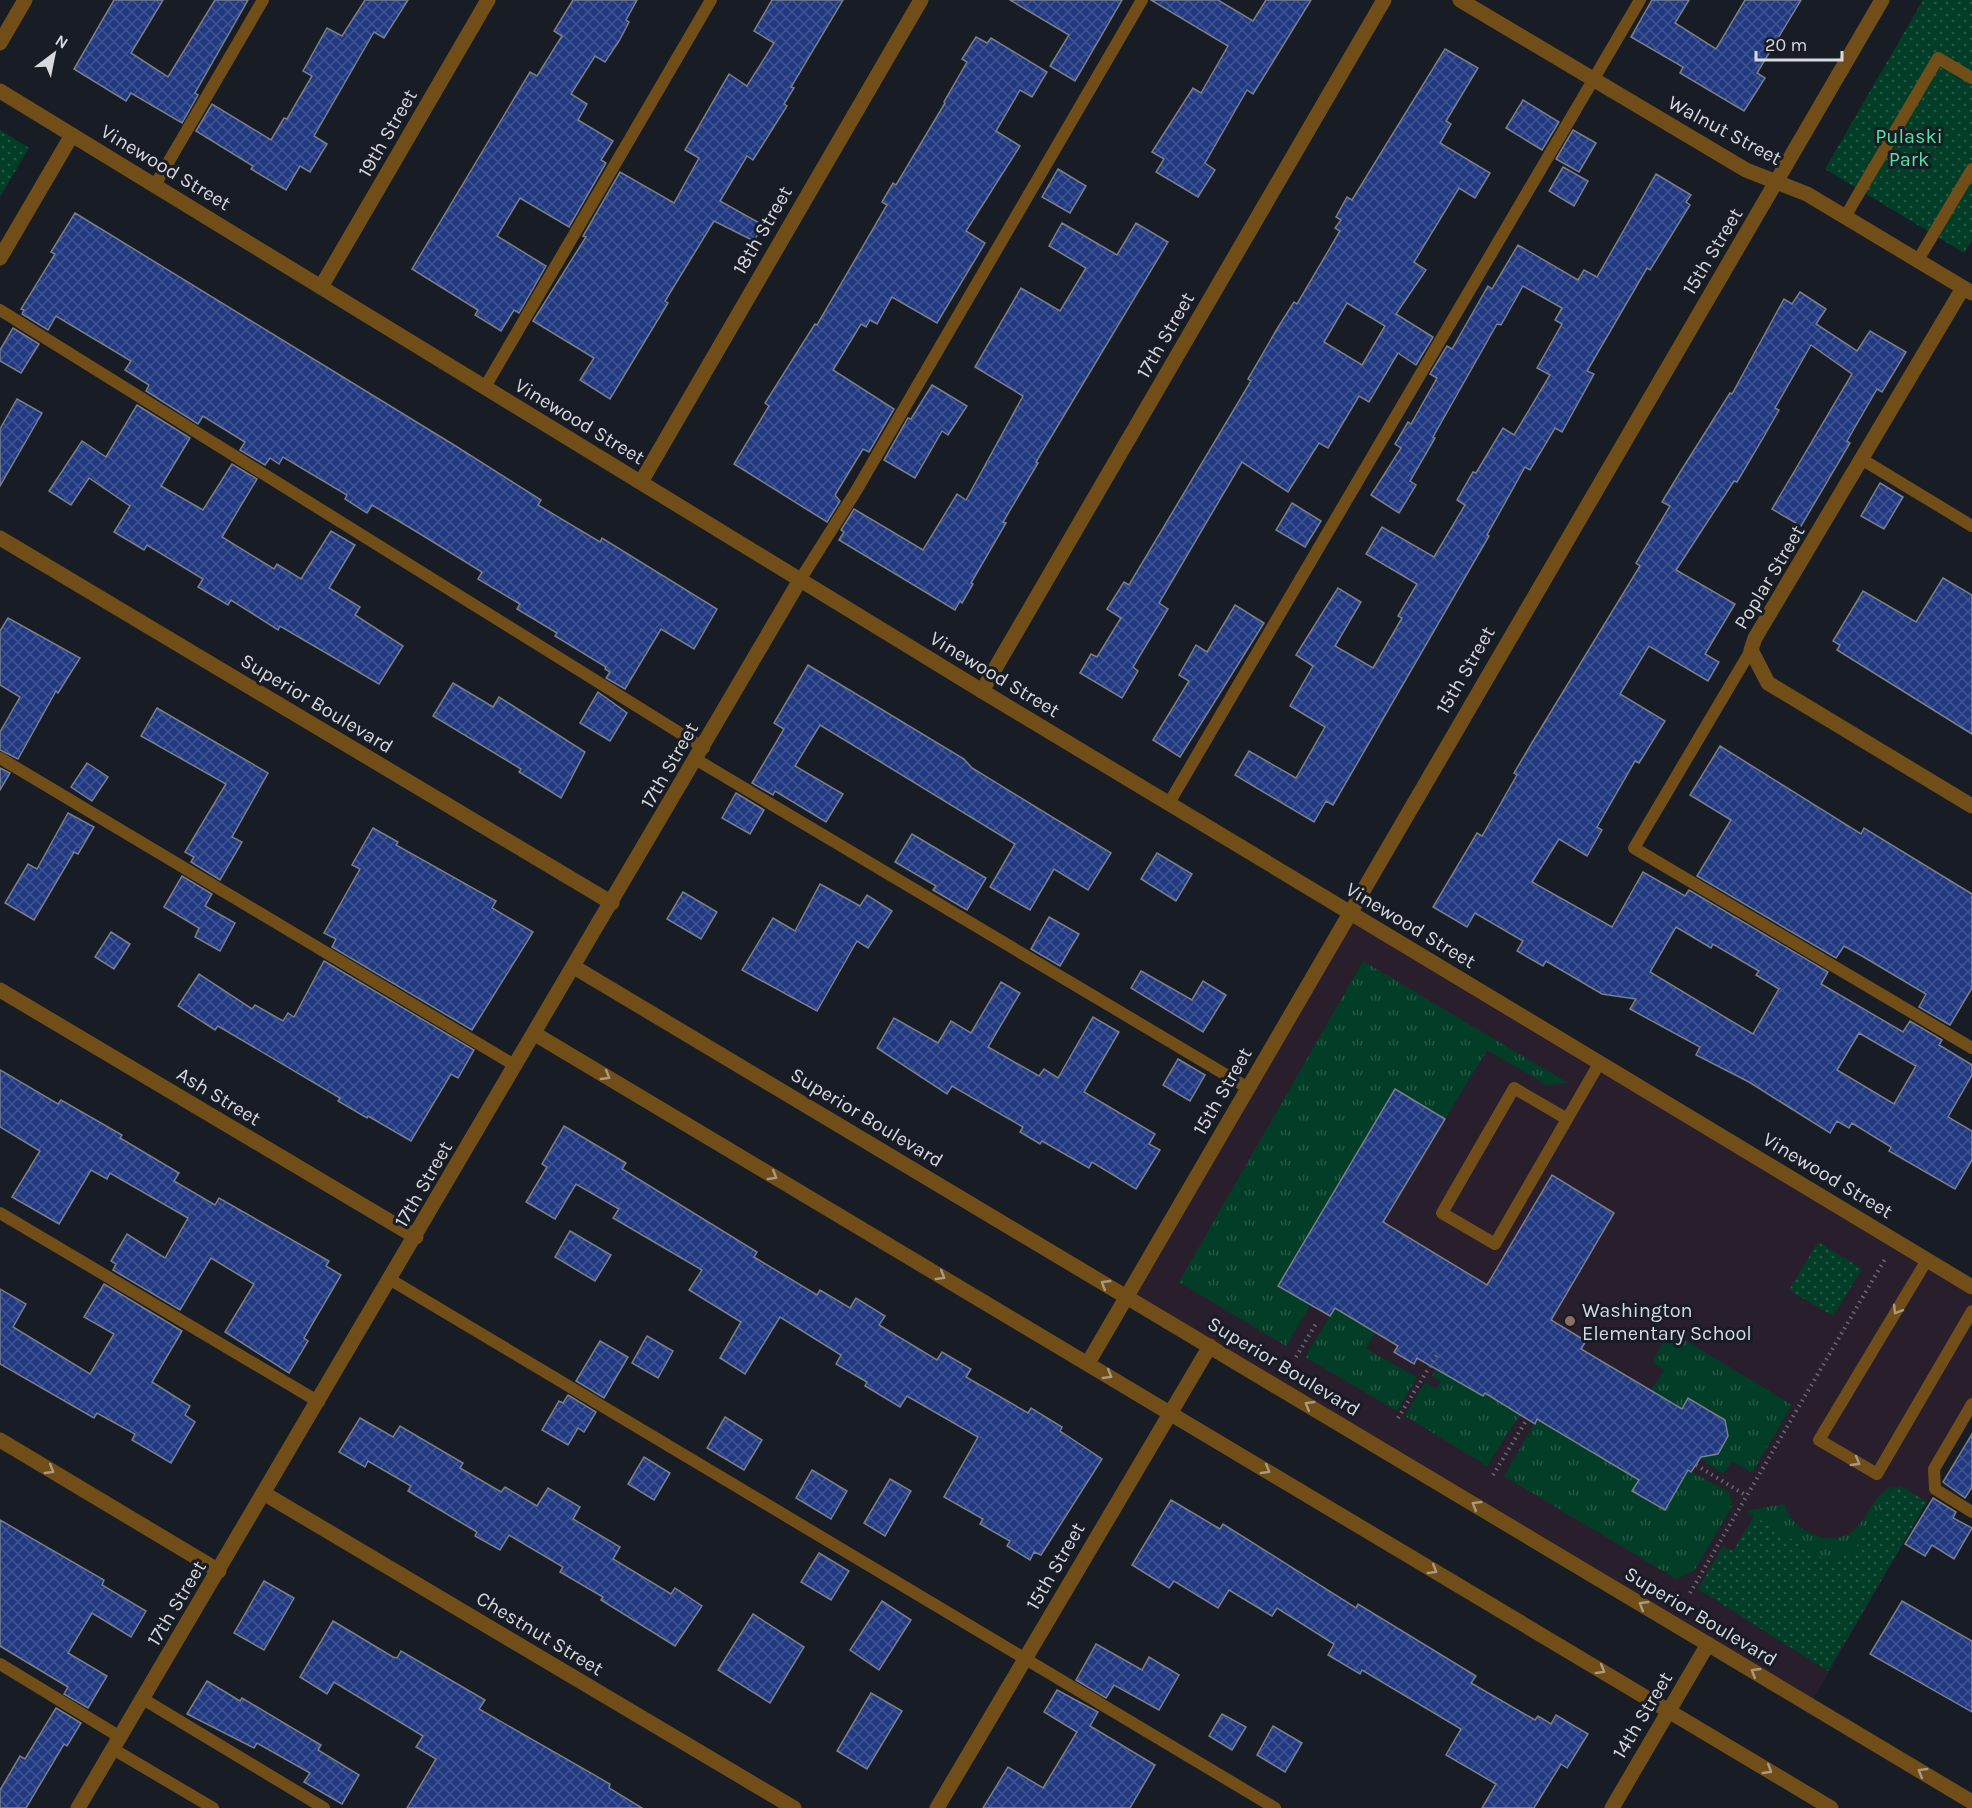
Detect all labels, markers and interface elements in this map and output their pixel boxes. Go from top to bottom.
north arrow [24,24,84,84]
scale bar [1756,24,1842,62]
text: N [52,31,72,53]
text: 20 m [1765,34,1807,56]
street label: 19th Street [353,85,422,181]
street label: Walnut Street [1664,91,1786,170]
street label: Vinewood Street [97,120,235,215]
park label: Pulaski Park [1875,125,1943,171]
street label: 18th Street [728,182,797,278]
street label: 15th Street [1678,203,1748,299]
street label: 17th Street [1132,288,1199,382]
street label: Vinewood Street [511,374,649,469]
street label: Poplar Street [1729,521,1810,633]
street label: 15th Street [1431,622,1500,718]
street label: Vinewood Street [926,627,1064,722]
street label: Superior Boulevard [236,649,397,758]
street label: 17th Street [636,718,703,812]
street label: Vinewood Street [1342,878,1480,973]
street label: 15th Street [1188,1043,1257,1139]
street label: Ash Street [173,1062,265,1131]
street label: Superior Boulevard [786,1063,947,1172]
one-way arrow [600,1069,610,1080]
street label: Vinewood Street [1759,1128,1897,1223]
street label: 17th Street [390,1137,457,1231]
one-way arrow [767,1168,777,1180]
one-way arrow [935,1268,945,1280]
one-way arrow [1101,1279,1111,1291]
place label: Washington Elementary School [1582,1299,1752,1345]
one-way arrow [1893,1304,1904,1314]
street label: Superior Boulevard [1203,1312,1364,1421]
marker: Washington Elementary School [1563,1314,1577,1328]
one-way arrow [1102,1368,1112,1380]
one-way arrow [1305,1401,1315,1412]
one-way arrow [1850,1455,1860,1466]
one-way arrow [44,1463,54,1475]
one-way arrow [1260,1463,1270,1474]
one-way arrow [1472,1501,1482,1513]
street label: 15th Street [1021,1518,1090,1614]
street label: 17th Street [142,1556,211,1650]
street label: Superior Boulevard [1620,1562,1781,1671]
one-way arrow [1427,1563,1438,1574]
street label: Chestnut Street [472,1586,608,1681]
one-way arrow [1639,1601,1649,1613]
one-way arrow [1595,1663,1605,1674]
street label: 14th Street [1608,1667,1678,1763]
one-way arrow [1751,1668,1761,1680]
one-way arrow [1762,1763,1772,1775]
one-way arrow [1918,1768,1928,1780]

